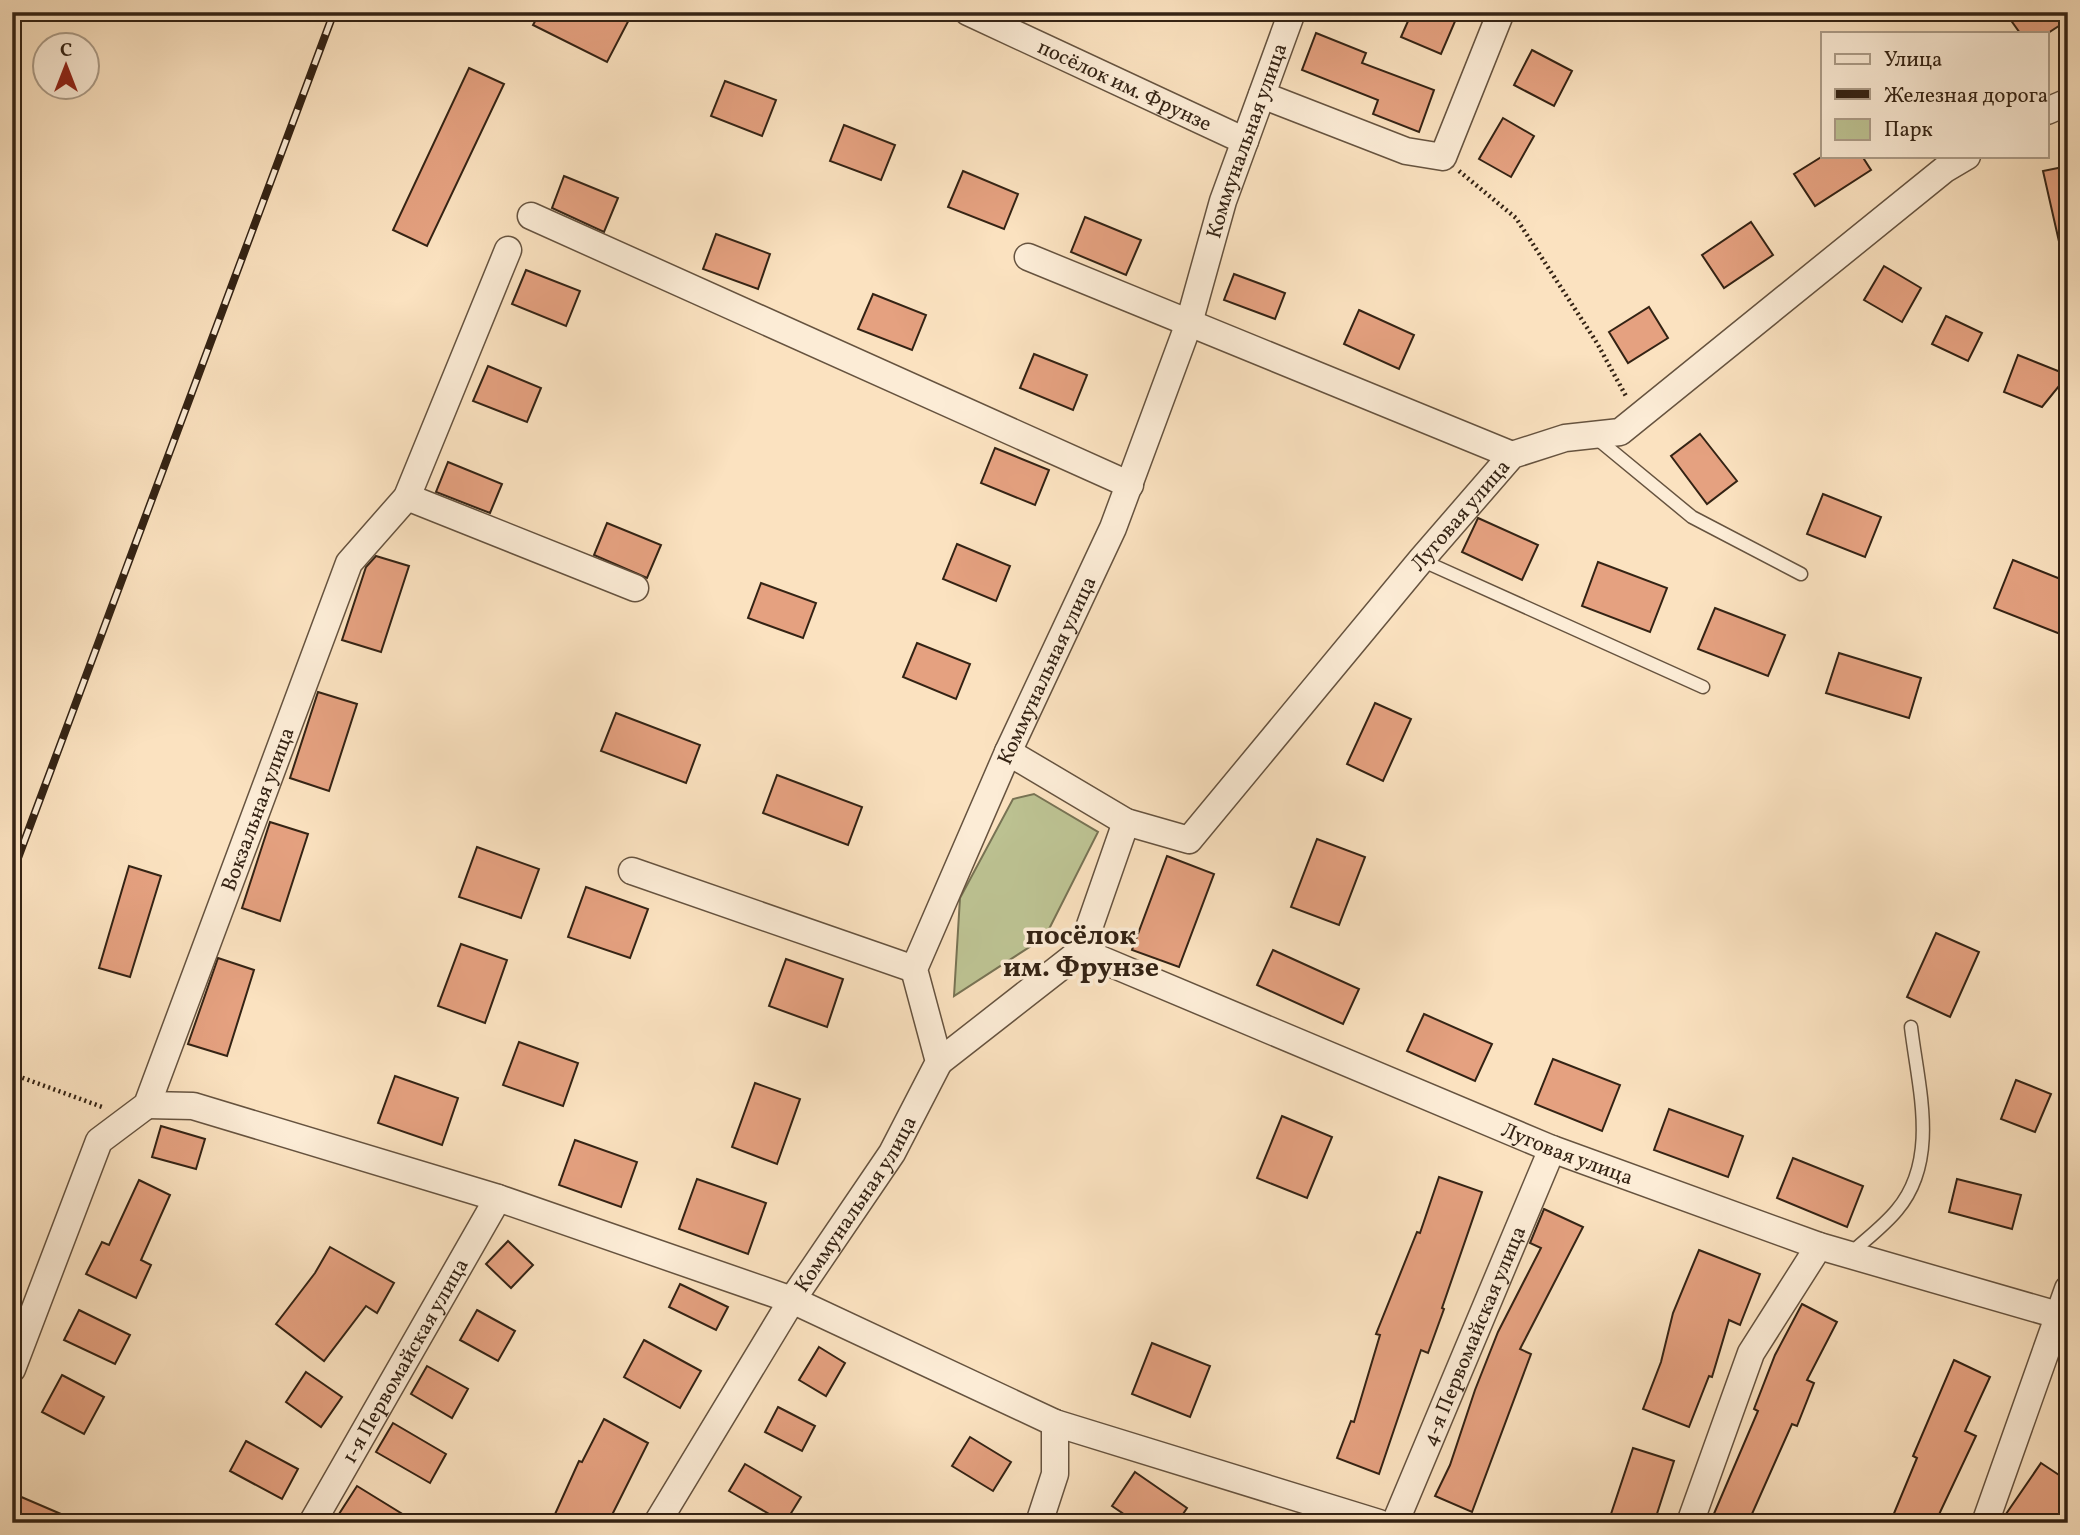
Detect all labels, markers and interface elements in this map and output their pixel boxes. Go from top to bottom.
north arrow [32,32,102,102]
legend [1821,32,2048,158]
street label: посёлок им. Фрунзе [1032,33,1216,139]
text: С [60,38,72,64]
street label: Коммунальная улица [1200,39,1295,242]
text: Улица [1884,46,1942,75]
text: Железная дорога [1884,82,2048,111]
text: Парк [1884,116,1933,145]
street label: Луговая улица [1405,454,1518,578]
street label: Коммунальная улица [991,572,1104,770]
street label: Вокзальная улица [215,723,303,896]
district label: посёлок им. Фрунзе [1003,917,1159,988]
street label: Коммунальная улица [788,1111,925,1298]
street label: Луговая улица [1496,1116,1637,1193]
street label: 4-я Первомайская улица [1416,1222,1534,1451]
street label: 1-я Первомайская улица [336,1253,476,1469]

